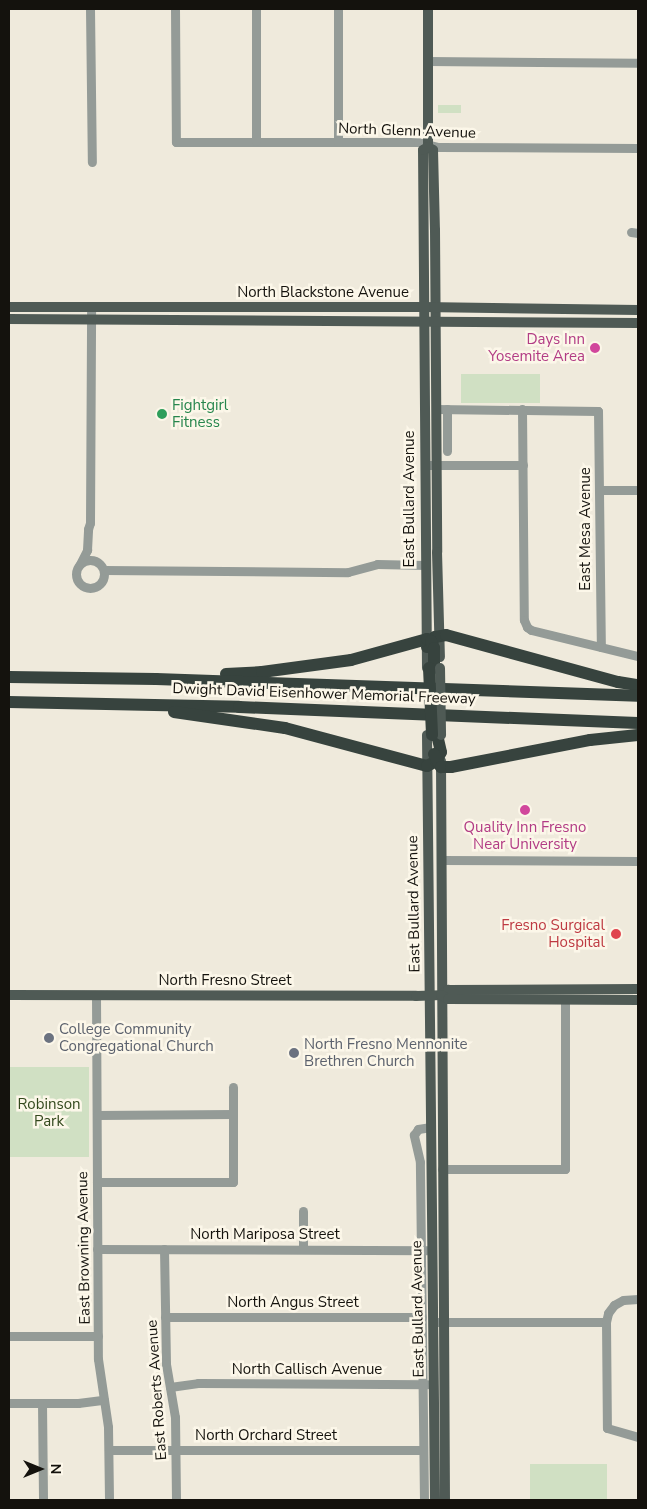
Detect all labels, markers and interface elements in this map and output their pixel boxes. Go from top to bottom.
street label: North Glenn Avenue [338,120,476,142]
street label: North Blackstone Avenue [237,284,409,302]
place label: Days Inn Yosemite Area [488,330,585,365]
marker: Days Inn Yosemite Area [589,342,601,354]
place label: Fightgirl Fitness [172,396,228,431]
marker: Fightgirl Fitness [156,408,168,420]
street label: East Bullard Avenue [401,430,419,568]
street label: East Mesa Avenue [577,467,595,591]
street label: Dwight David Eisenhower Memorial Freeway [172,680,476,708]
marker: Quality Inn Fresno Near University [519,804,531,816]
place label: Quality Inn Fresno Near University [464,818,586,853]
street label: East Bullard Avenue [404,835,424,973]
place label: Fresno Surgical Hospital [501,916,605,951]
marker: Fresno Surgical Hospital [609,927,623,941]
street label: North Fresno Street [158,972,292,990]
place label: College Community Congregational Church [59,1020,214,1055]
marker: College Community Congregational Church [43,1032,55,1044]
place label: North Fresno Mennonite Brethren Church [304,1035,467,1070]
marker: North Fresno Mennonite Brethren Church [288,1047,300,1059]
park label: Robinson Park [17,1095,81,1130]
street label: East Browning Avenue [74,1171,94,1325]
street label: North Mariposa Street [190,1226,340,1244]
street label: East Bullard Avenue [408,1240,428,1378]
street label: North Angus Street [227,1294,359,1312]
street label: East Roberts Avenue [143,1319,171,1461]
street label: North Callisch Avenue [232,1361,382,1379]
street label: North Orchard Street [195,1427,337,1445]
north arrow [15,1444,65,1494]
text: N [46,1464,65,1474]

